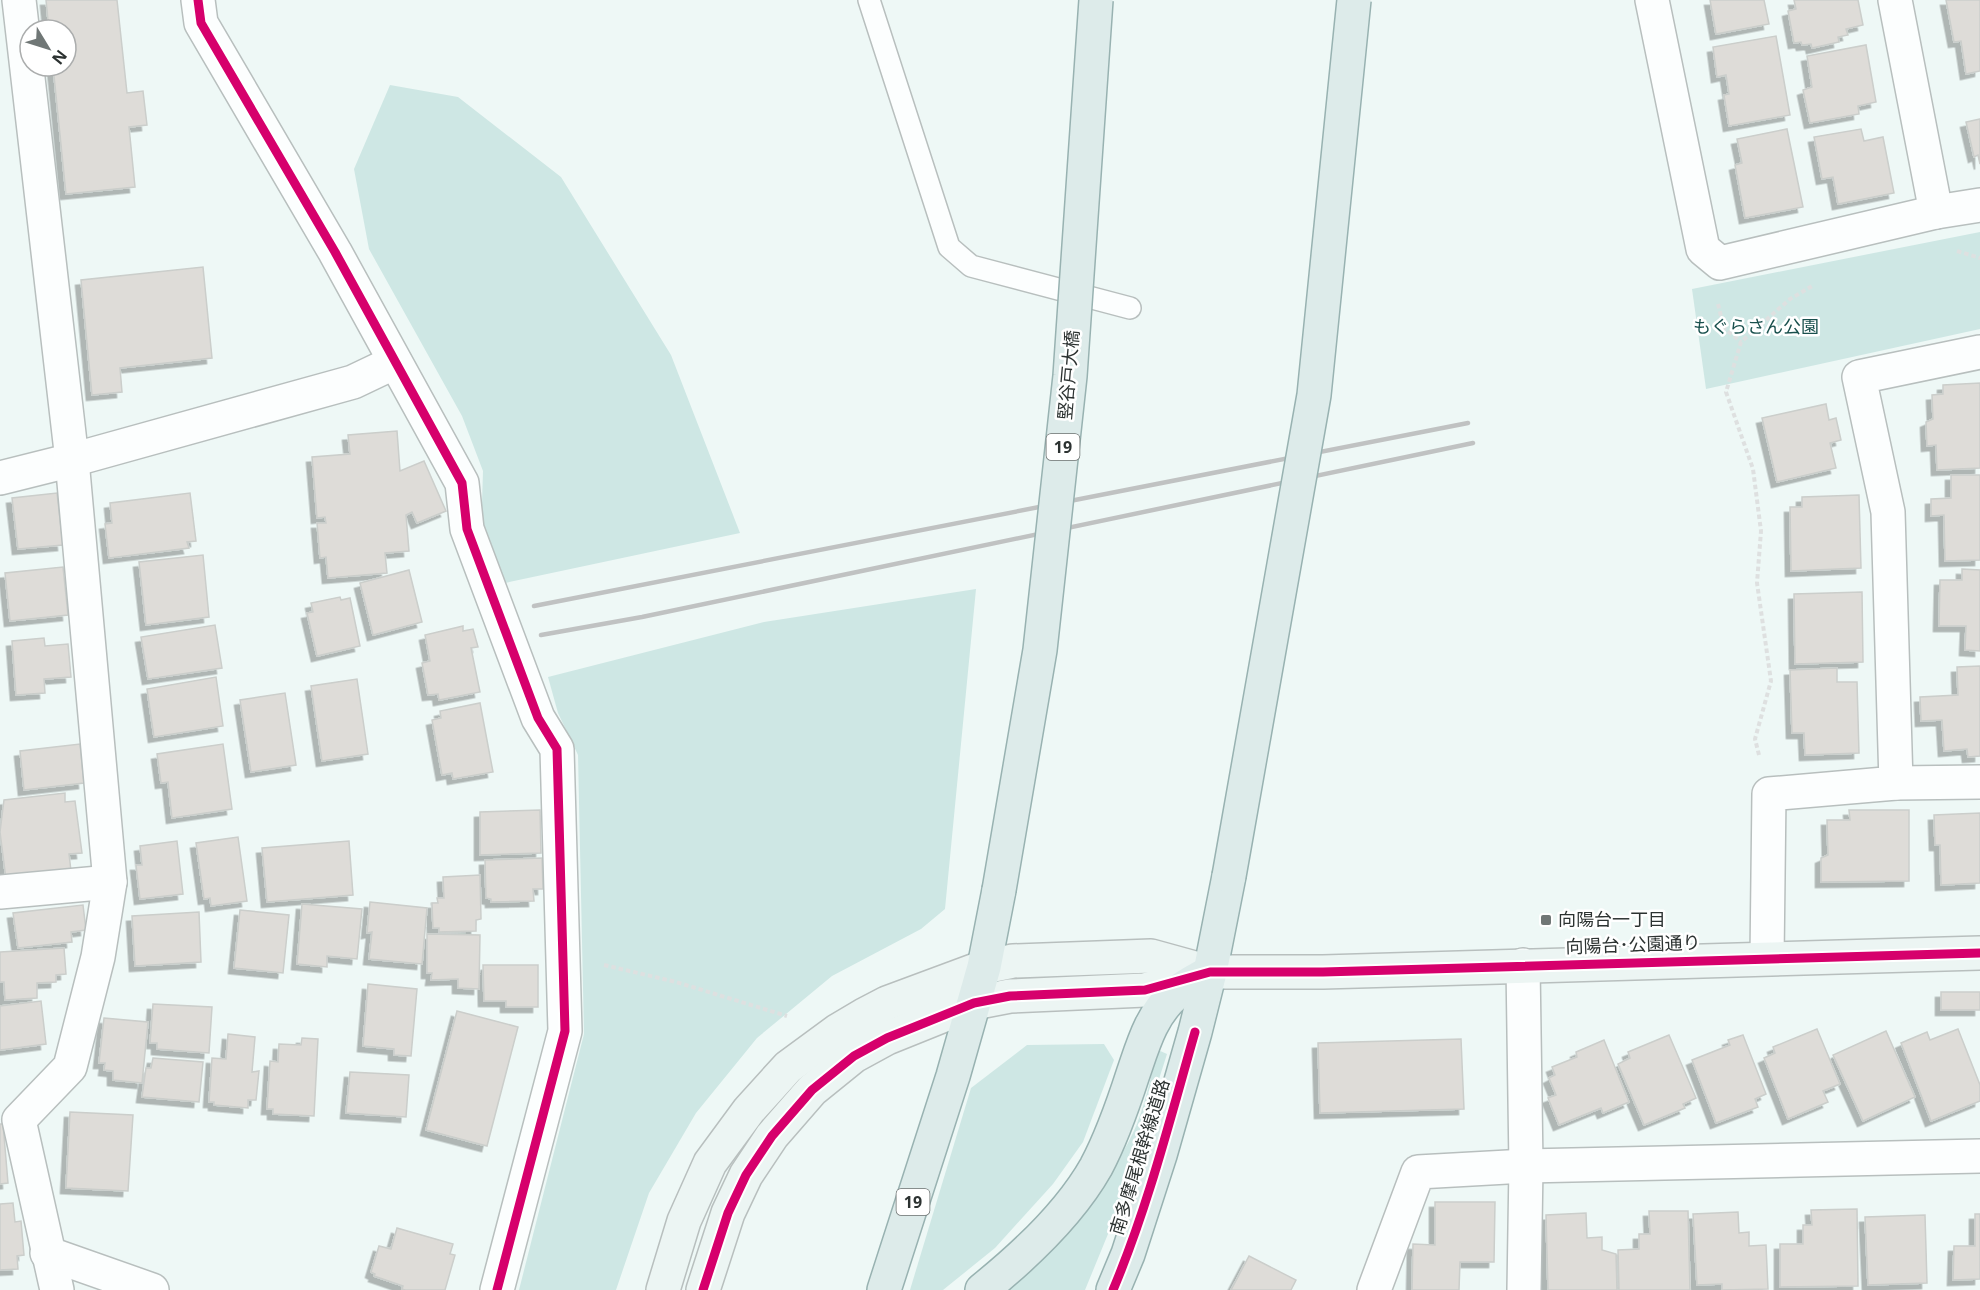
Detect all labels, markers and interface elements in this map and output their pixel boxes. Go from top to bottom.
north arrow [18,18,78,78]
text: N [47,45,72,69]
park label: もぐらさん公園 [1693,314,1819,338]
street label: 竪谷戸大橋 [1052,329,1084,421]
road number: 19 [1046,434,1080,460]
place label: 向陽台一丁目 [1558,907,1666,931]
marker: 向陽台一丁目 [1539,913,1553,927]
street label: 向陽台･公園通り [1565,930,1701,958]
street label: 南多摩尾根幹線道路 [1104,1076,1174,1238]
road number: 19 [896,1189,930,1215]

